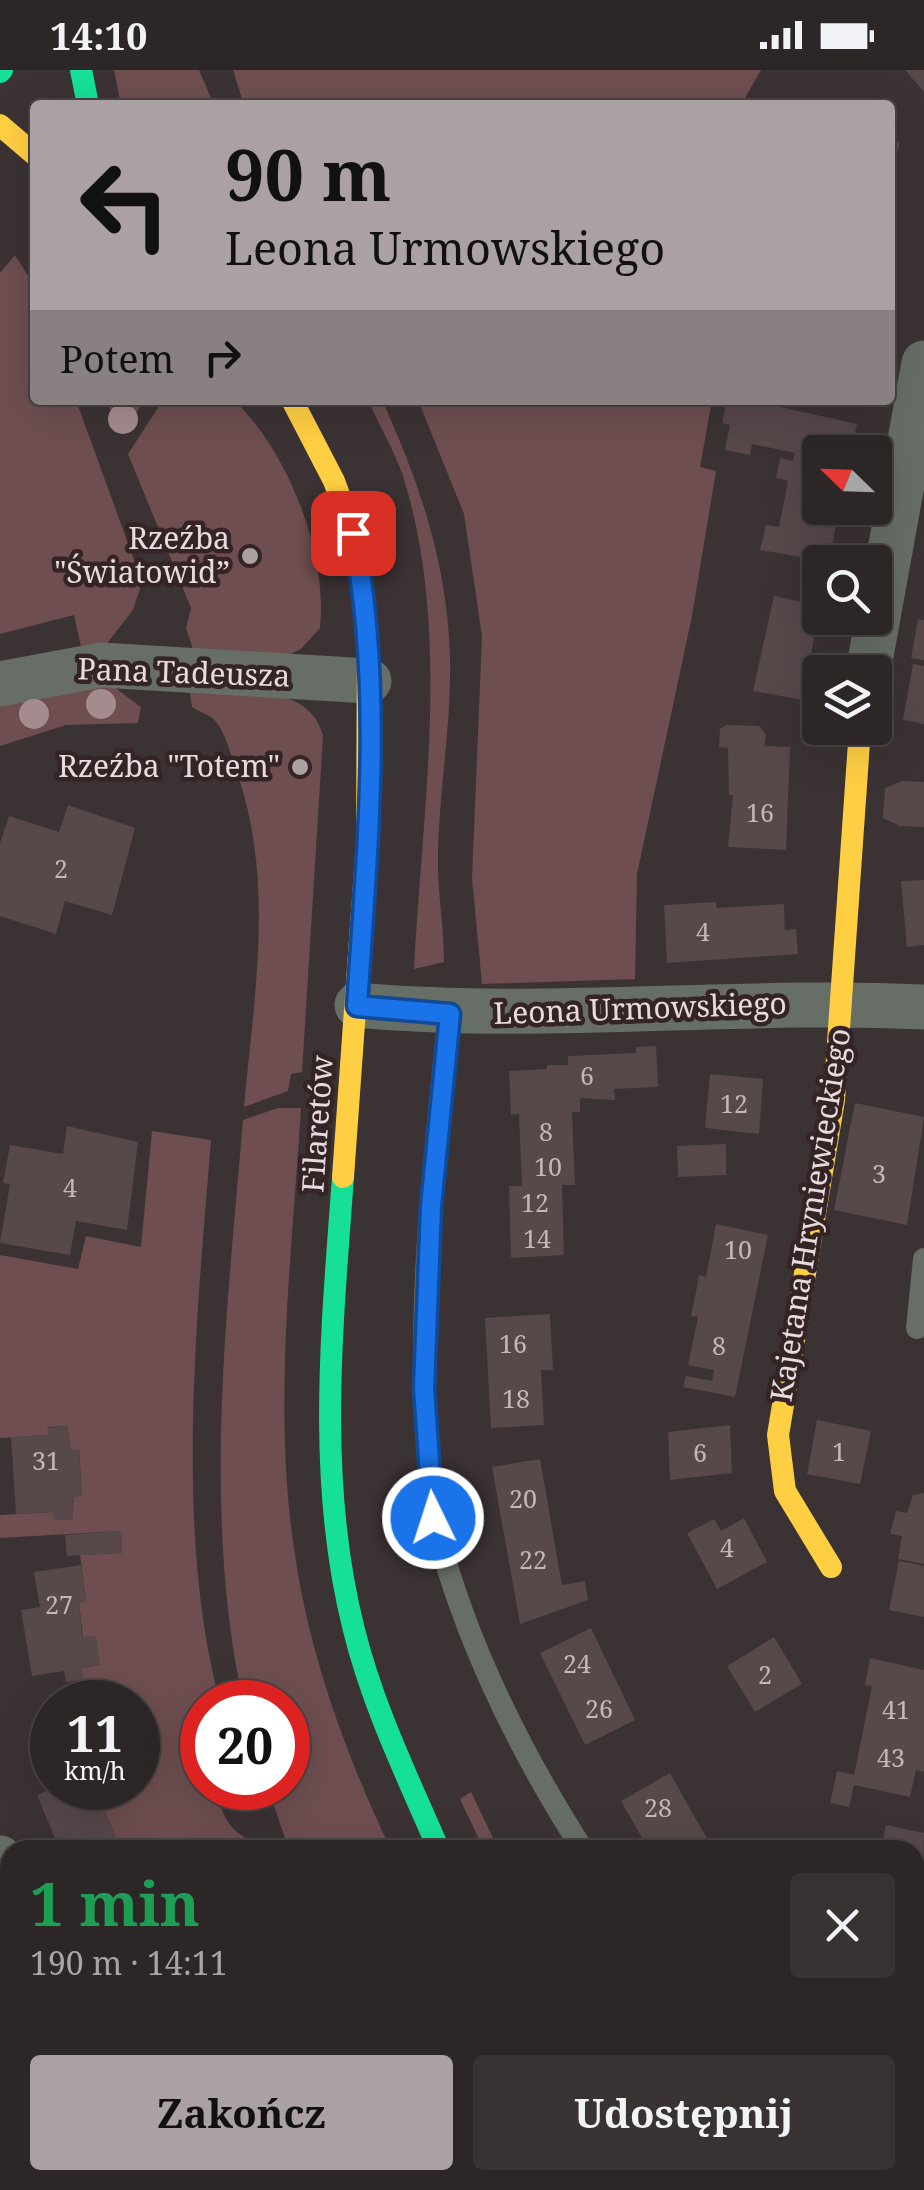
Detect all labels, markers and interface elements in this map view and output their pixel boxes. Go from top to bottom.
text: 14:10 [50,9,147,61]
text: 90 m [225,126,391,222]
icon: left [60,140,190,270]
text: Leona Urmowskiego [225,217,665,278]
icon: right [195,330,250,385]
text: Potem [60,332,175,384]
north arrow [802,435,892,525]
map controls [802,435,892,745]
pin [311,491,396,576]
icon: arrive [326,506,381,561]
place label: Rzeźba "Światowid” [54,517,230,592]
marker: Rzeźba "Światowid” [239,545,261,567]
button: search [802,545,892,635]
street label: Pana Tadeusza [77,647,291,696]
button: layers [802,655,892,745]
place label: Rzeźba "Totem" [58,745,280,786]
marker: Rzeźba "Totem" [289,756,311,778]
house number: 16 [746,795,774,829]
house number: 2 [54,851,68,885]
house number: 4 [696,914,710,948]
street label: Leona Urmowskiego [493,982,787,1033]
street label: Kajetana Hryniewieckiego [760,1025,859,1404]
street label: Filaretów [291,1054,342,1194]
house number: 6 [580,1058,594,1092]
house number: 12 [720,1086,748,1120]
house number: 8 [539,1114,553,1148]
house number: 10 [534,1149,562,1183]
house number: 3 [872,1156,886,1190]
house number: 4 [63,1170,77,1204]
house number: 12 [521,1185,549,1219]
house number: 14 [523,1221,551,1255]
house number: 10 [724,1232,752,1266]
house number: 16 [499,1326,527,1360]
house number: 8 [712,1328,726,1362]
house number: 18 [502,1381,530,1415]
house number: 1 [832,1434,846,1468]
house number: 6 [693,1435,707,1469]
house number: 31 [32,1443,60,1477]
position arrow [381,1466,485,1570]
house number: 20 [509,1481,537,1515]
house number: 4 [720,1530,734,1564]
house number: 22 [519,1542,547,1576]
house number: 27 [45,1587,73,1621]
house number: 24 [563,1646,591,1680]
house number: 2 [758,1657,772,1691]
speed limit sign: 20 [180,1680,310,1810]
house number: 26 [585,1691,613,1725]
house number: 41 [882,1692,910,1726]
text: 11 [67,1699,123,1767]
house number: 43 [877,1740,905,1774]
text: km/h [64,1753,126,1787]
house number: 28 [644,1790,672,1824]
text: 1 min [30,1862,200,1944]
button: close [790,1873,895,1978]
text: 190 m · 14:11 [30,1941,228,1984]
button: Zakończ [30,2055,453,2170]
button: Udostępnij [473,2055,895,2170]

